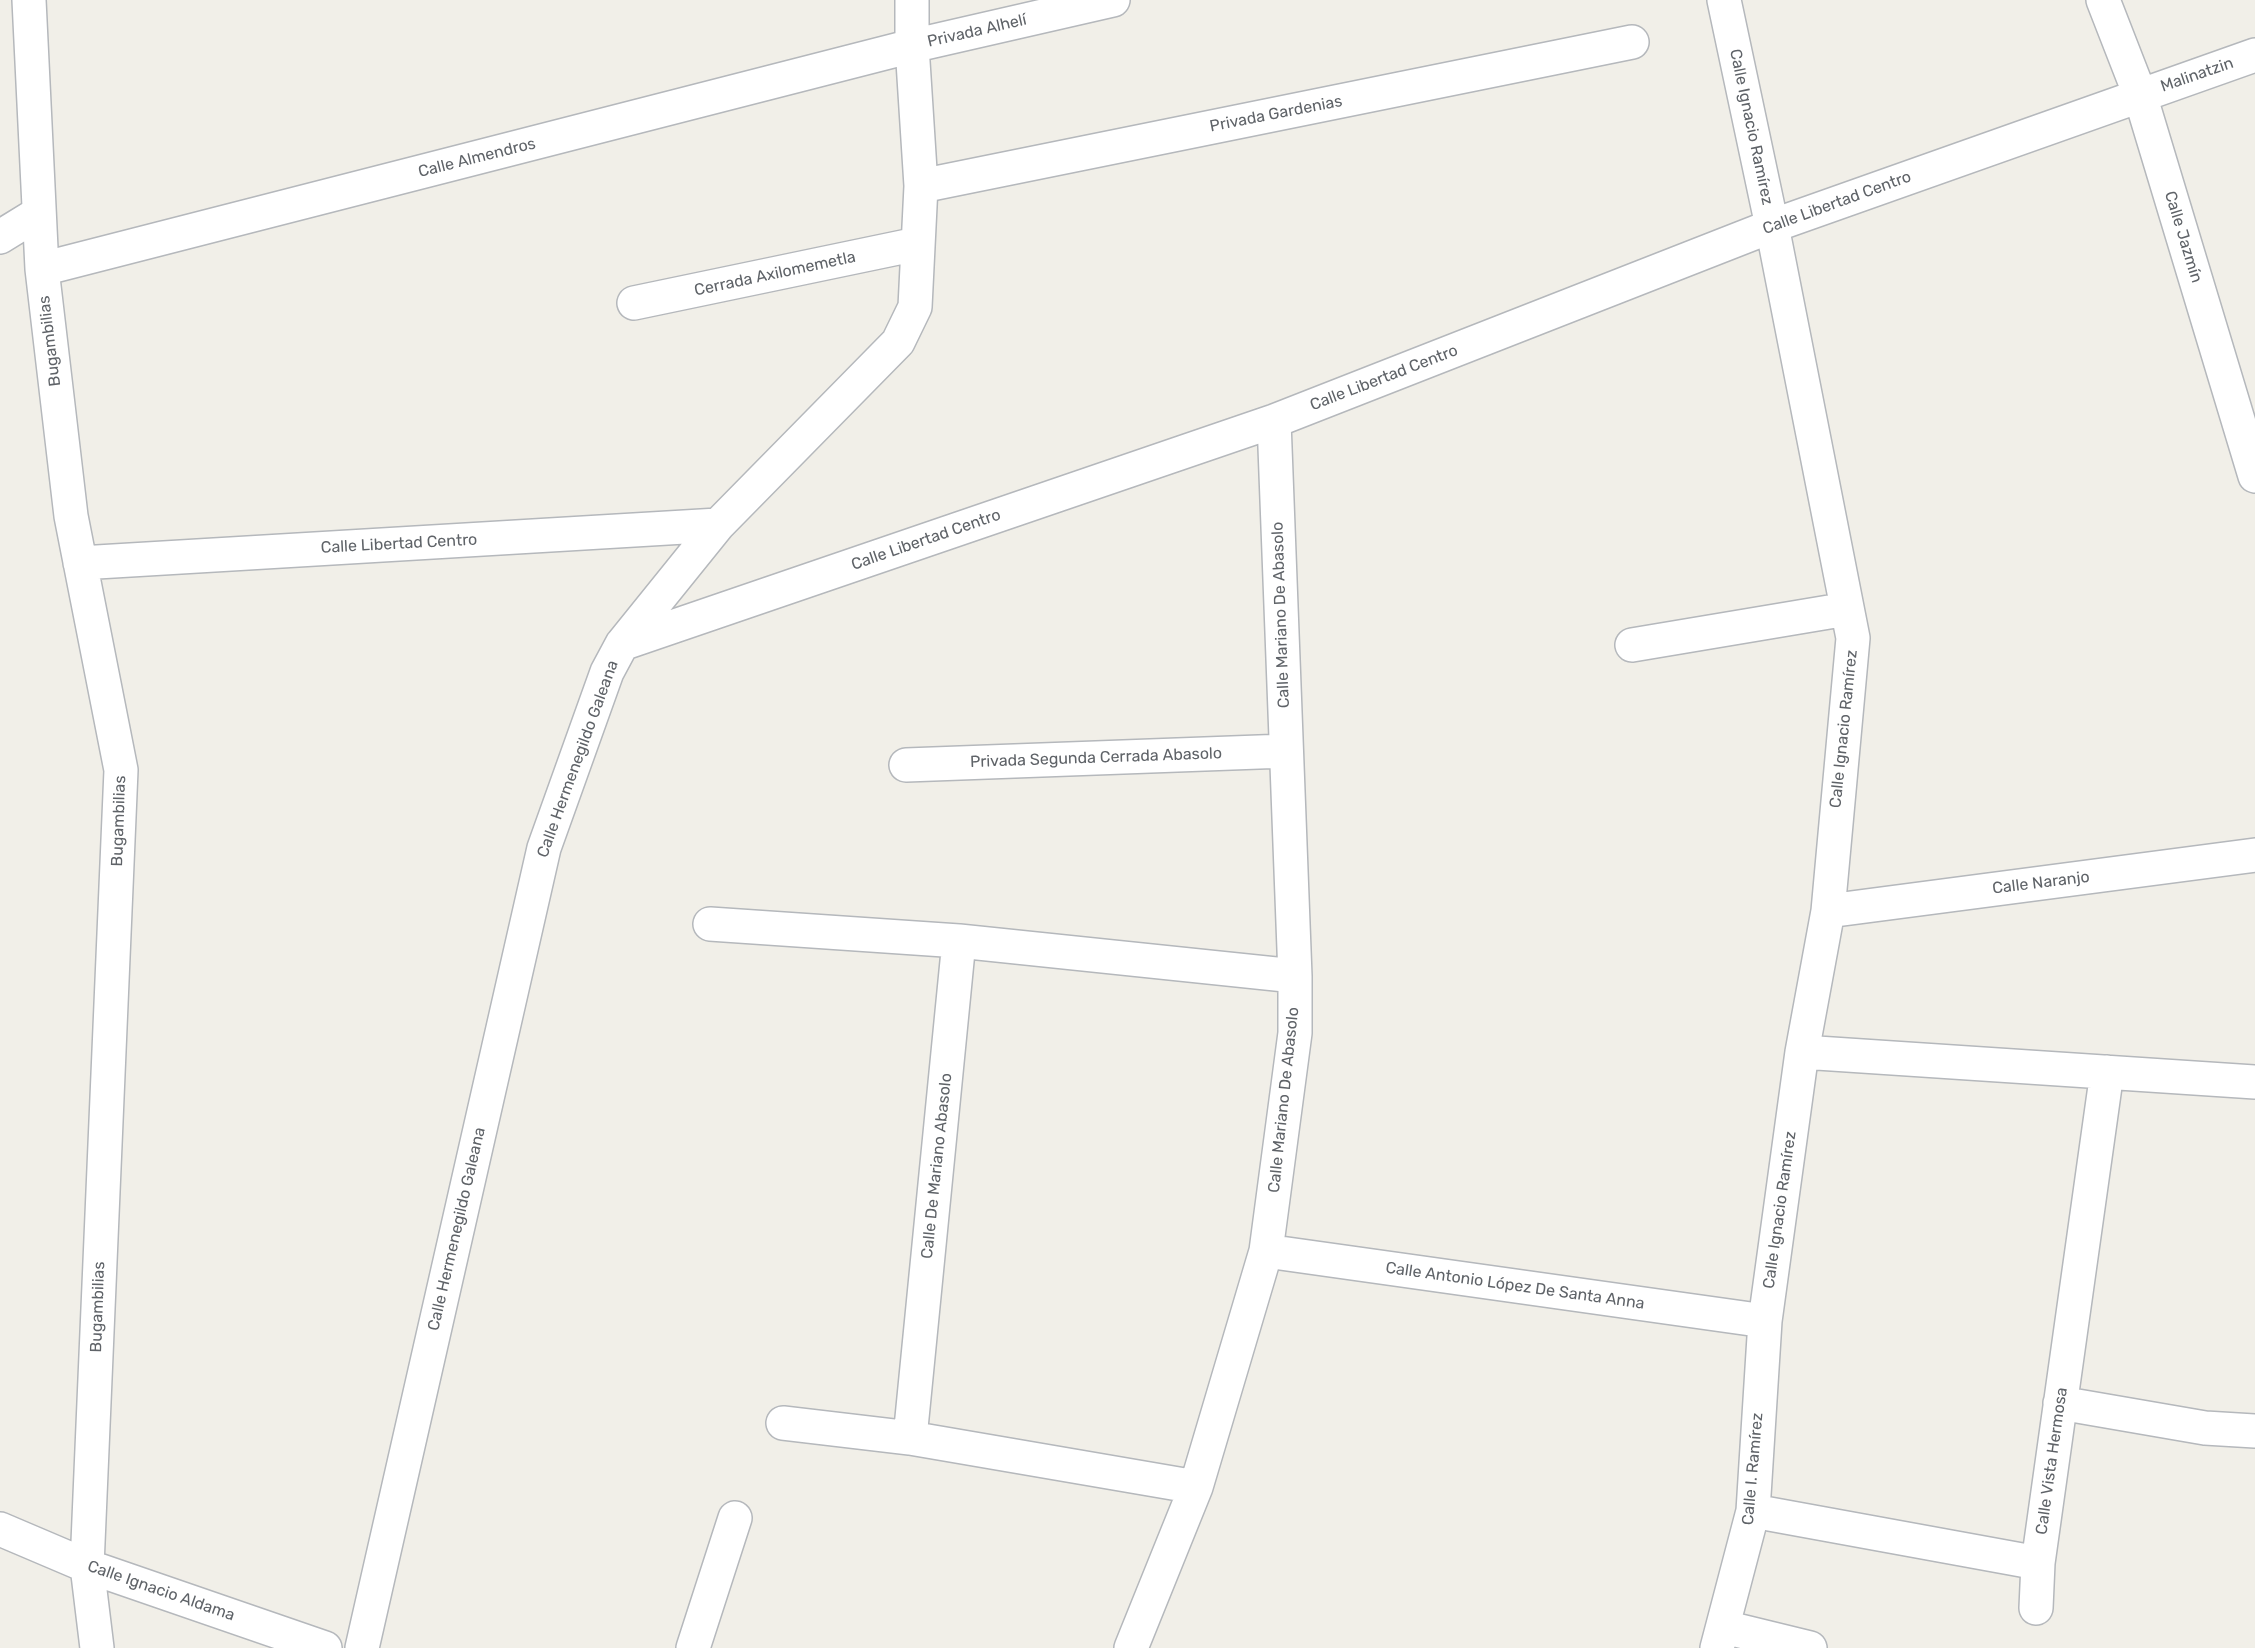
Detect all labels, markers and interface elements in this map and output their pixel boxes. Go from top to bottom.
street label: Privada Alhelí [926,10,1028,52]
street label: Calle Ignacio Ramírez [1725,47,1777,207]
street label: Malinatzin [2158,54,2236,96]
street label: Privada Gardenias [1208,92,1344,136]
street label: Calle Almendros [416,134,538,182]
street label: Calle Libertad Centro [1760,167,1914,239]
street label: Calle Jazmín [2160,189,2206,285]
street label: Cerrada Axilomemetla [693,248,857,300]
street label: Bugambilias [35,295,65,387]
street label: Calle Libertad Centro [1307,341,1461,415]
street label: Calle Libertad Centro [849,505,1003,575]
street label: Calle Mariano De Abasolo [1268,521,1294,709]
street label: Calle Libertad Centro [320,530,478,558]
street label: Calle Ignacio Ramírez [1826,649,1862,809]
street label: Calle Hermenegildo Galeana [533,658,623,860]
street label: Privada Segunda Cerrada Abasolo [970,744,1222,772]
street label: Bugambilias [108,775,130,867]
street label: Calle Naranjo [1991,868,2091,898]
street label: Calle Mariano De Abasolo [1265,1006,1303,1194]
street label: Calle De Mariano Abasolo [918,1072,956,1260]
street label: Calle Hermenegildo Galeana [424,1125,490,1333]
street label: Calle Ignacio Ramírez [1759,1130,1801,1290]
street label: Calle Antonio López De Santa Anna [1384,1258,1646,1314]
street label: Bugambilias [87,1261,109,1353]
street label: Calle Vista Hermosa [2032,1386,2072,1536]
street label: Calle I. Ramírez [1739,1412,1767,1526]
street label: Calle Ignacio Aldama [85,1557,237,1625]

